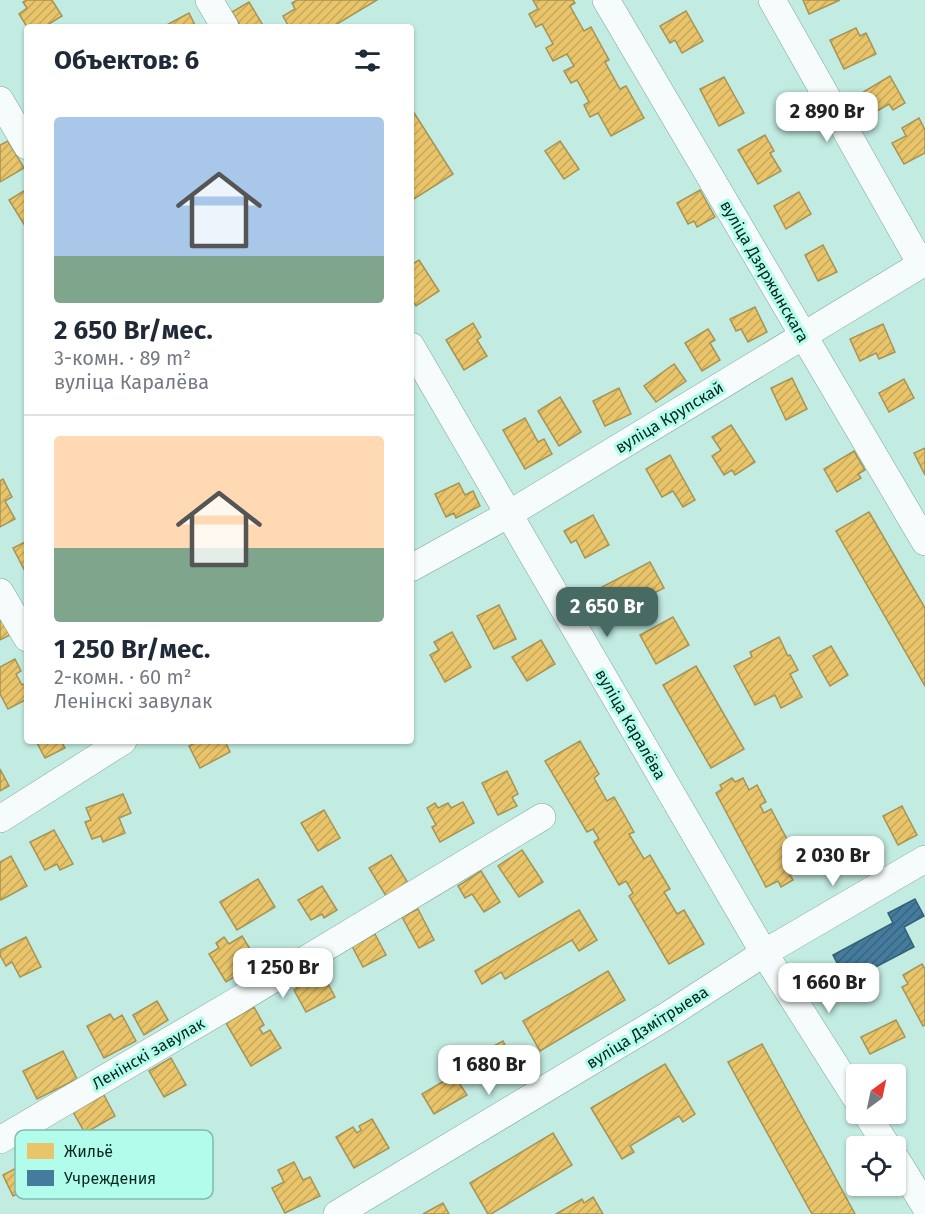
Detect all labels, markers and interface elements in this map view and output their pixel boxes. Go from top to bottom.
icon: filters [351,44,384,77]
text: Объектов: 6 [54,45,199,76]
pin: 2 890 Br [765,92,889,143]
text: 2 890 Br [790,99,864,123]
icon: home [165,156,273,264]
street label: вуліца Дзяржынскага [716,197,813,346]
text: 2 650 Br/мес. [54,315,213,346]
text: 3-комн. · 89 m² [54,346,191,370]
text: вуліца Каралёва [54,370,209,394]
street label: вуліца Крупскай [612,378,727,457]
icon: home [165,475,273,583]
pin: 2 650 Br [545,587,669,638]
text: 2 650 Br [570,594,644,618]
text: 1 250 Br/мес. [54,634,210,665]
text: 2-комн. · 60 m² [54,665,191,689]
street label: вуліца Каралёва [591,666,670,783]
text: Ленінскі завулак [54,689,212,713]
pin: 2 030 Br [771,836,895,887]
text: 2 030 Br [796,843,870,867]
pin: 1 250 Br [221,948,345,999]
text: 1 250 Br [247,955,319,979]
pin: 1 660 Br [767,963,891,1014]
text: 1 660 Br [792,970,866,994]
street label: вуліца Дзмітрыева [583,982,712,1073]
street label: Ленінскі завулак [89,1013,208,1093]
pin: 1 680 Br [427,1045,551,1096]
text: 1 680 Br [452,1052,526,1076]
north arrow [846,1064,906,1124]
map controls [846,1064,906,1196]
legend [15,1130,213,1199]
button: locate [846,1136,906,1196]
text: Жильё [64,1142,113,1161]
text: Учреждения [64,1169,156,1188]

